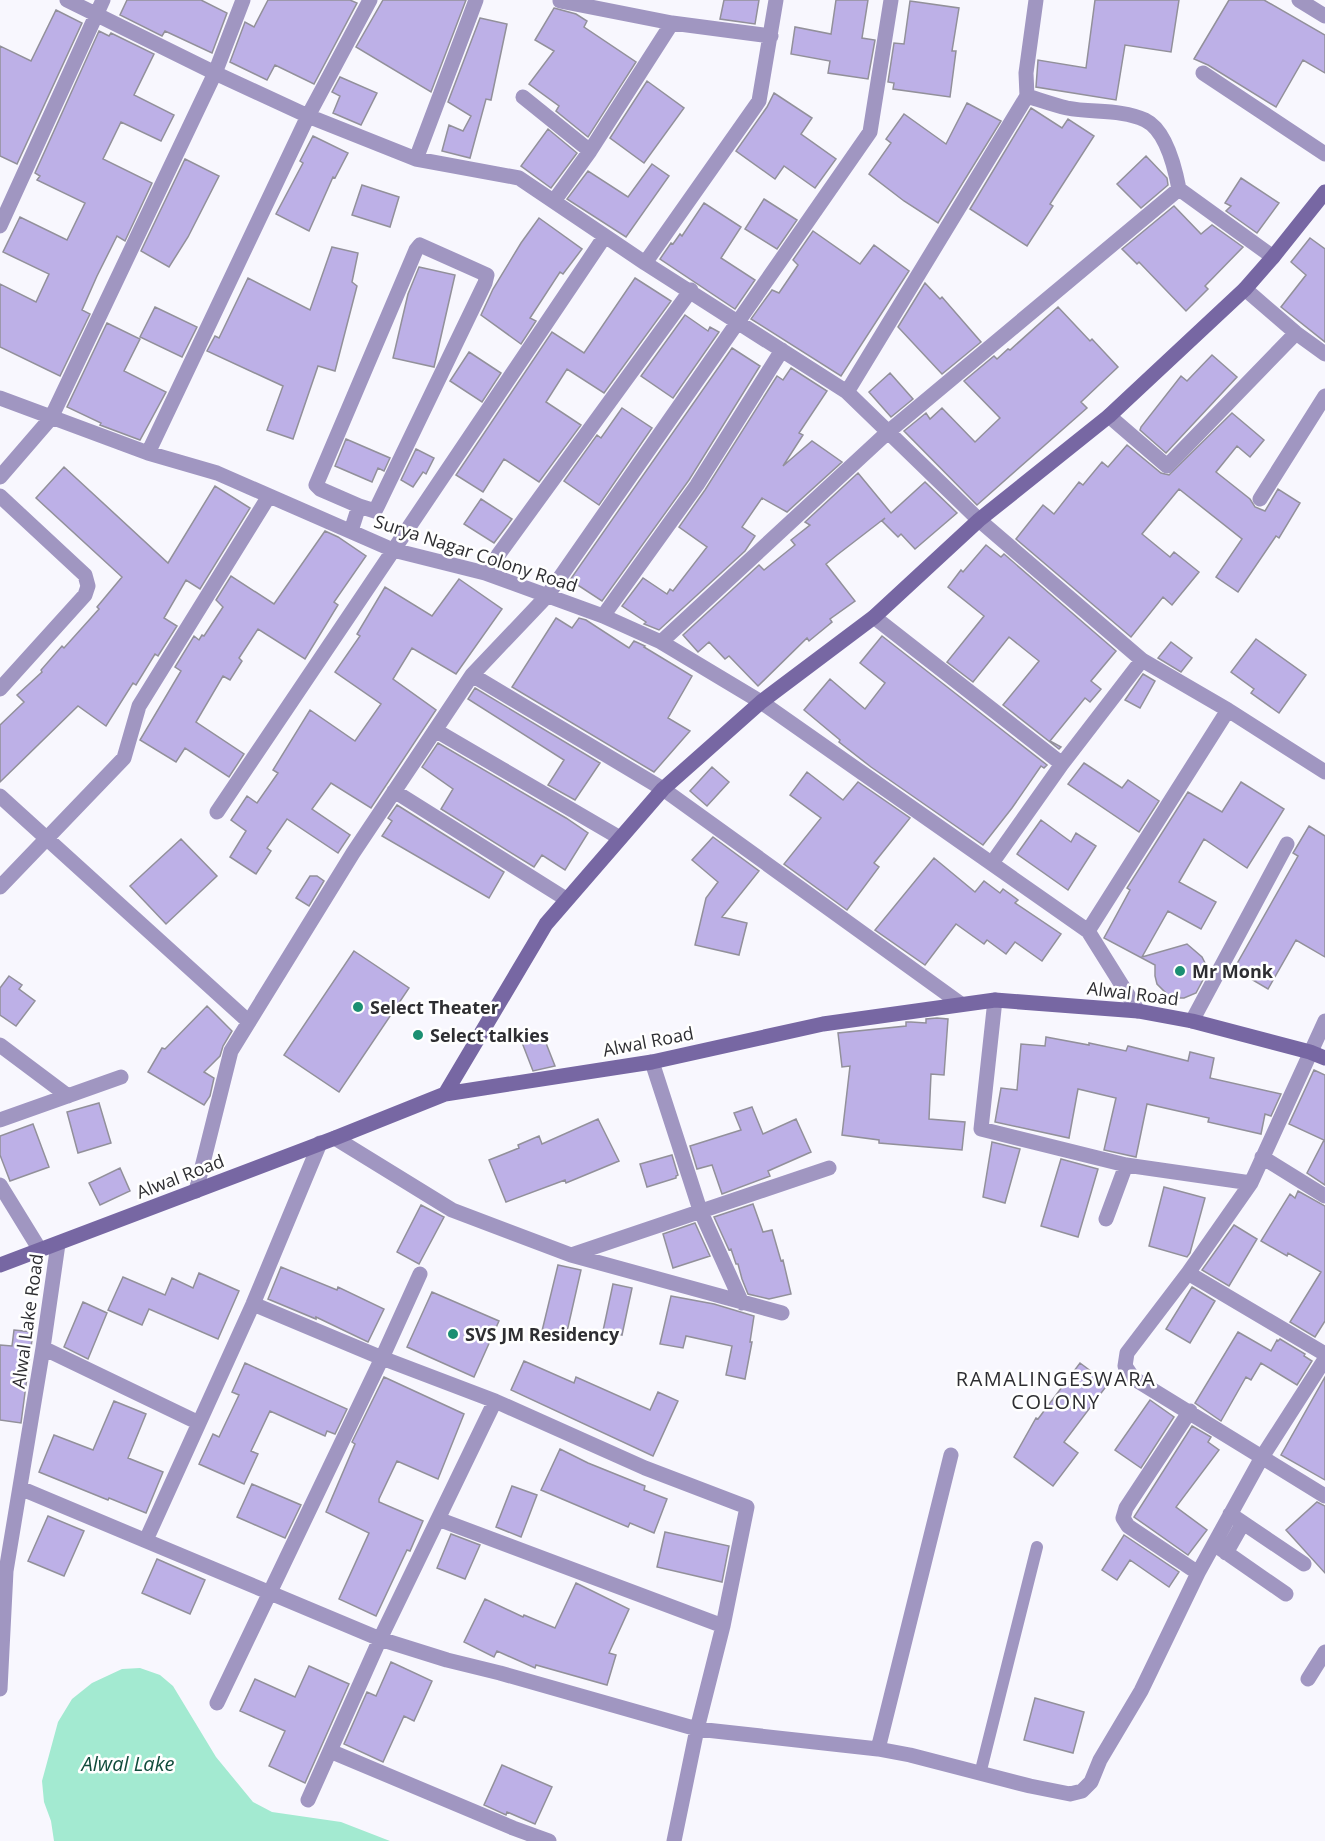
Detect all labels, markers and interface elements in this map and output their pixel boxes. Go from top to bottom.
street label: Surya Nagar Colony Road [371,509,581,597]
place label: Mr Monk [1192,959,1274,983]
marker: Mr Monk [1173,964,1187,978]
street label: Alwal Road [1086,975,1180,1011]
place label: Select Theater [370,995,499,1019]
marker: Select Theater [351,1000,365,1014]
street label: Alwal Road [601,1020,695,1062]
place label: Select talkies [430,1023,549,1047]
marker: Select talkies [411,1028,425,1042]
street label: Alwal Road [133,1148,227,1204]
street label: Alwal Lake Road [6,1252,48,1390]
place label: SVS JM Residency [465,1322,620,1346]
marker: SVS JM Residency [446,1327,460,1341]
district label: RAMALINGESWARA COLONY [956,1365,1156,1415]
water label: Alwal Lake [80,1750,174,1777]

